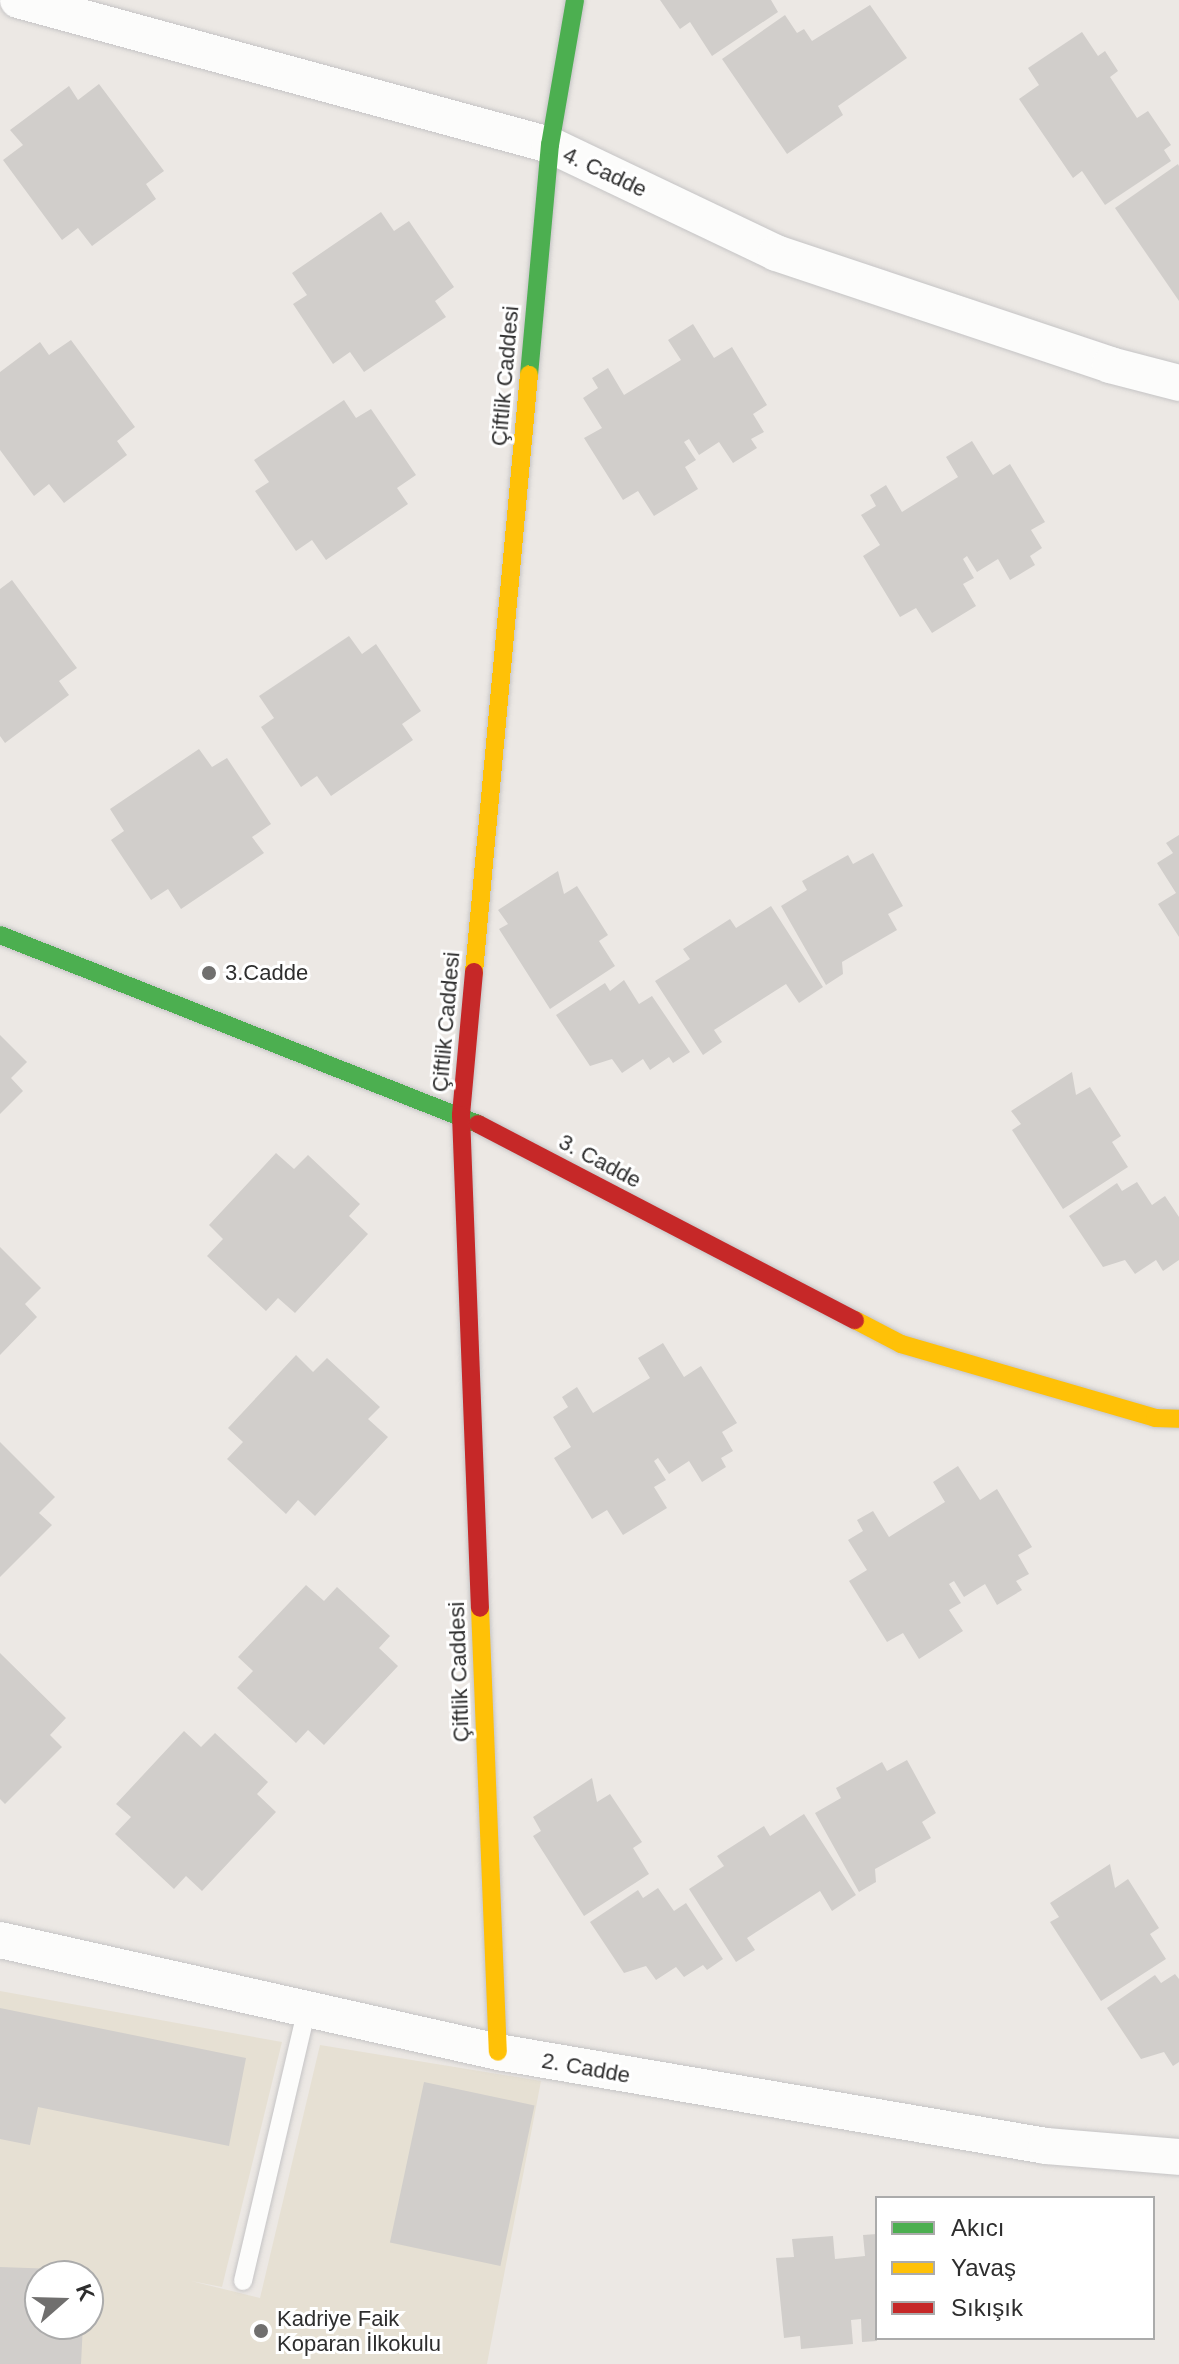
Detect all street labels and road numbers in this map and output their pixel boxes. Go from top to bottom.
street label: 4. Cadde [559,141,651,203]
street label: Çiftlik Caddesi [486,305,524,447]
street label: Çiftlik Caddesi [427,951,465,1093]
street label: 3. Cadde [554,1128,646,1194]
street label: Çiftlik Caddesi [443,1601,475,1743]
street label: 2. Cadde [540,2047,632,2089]

